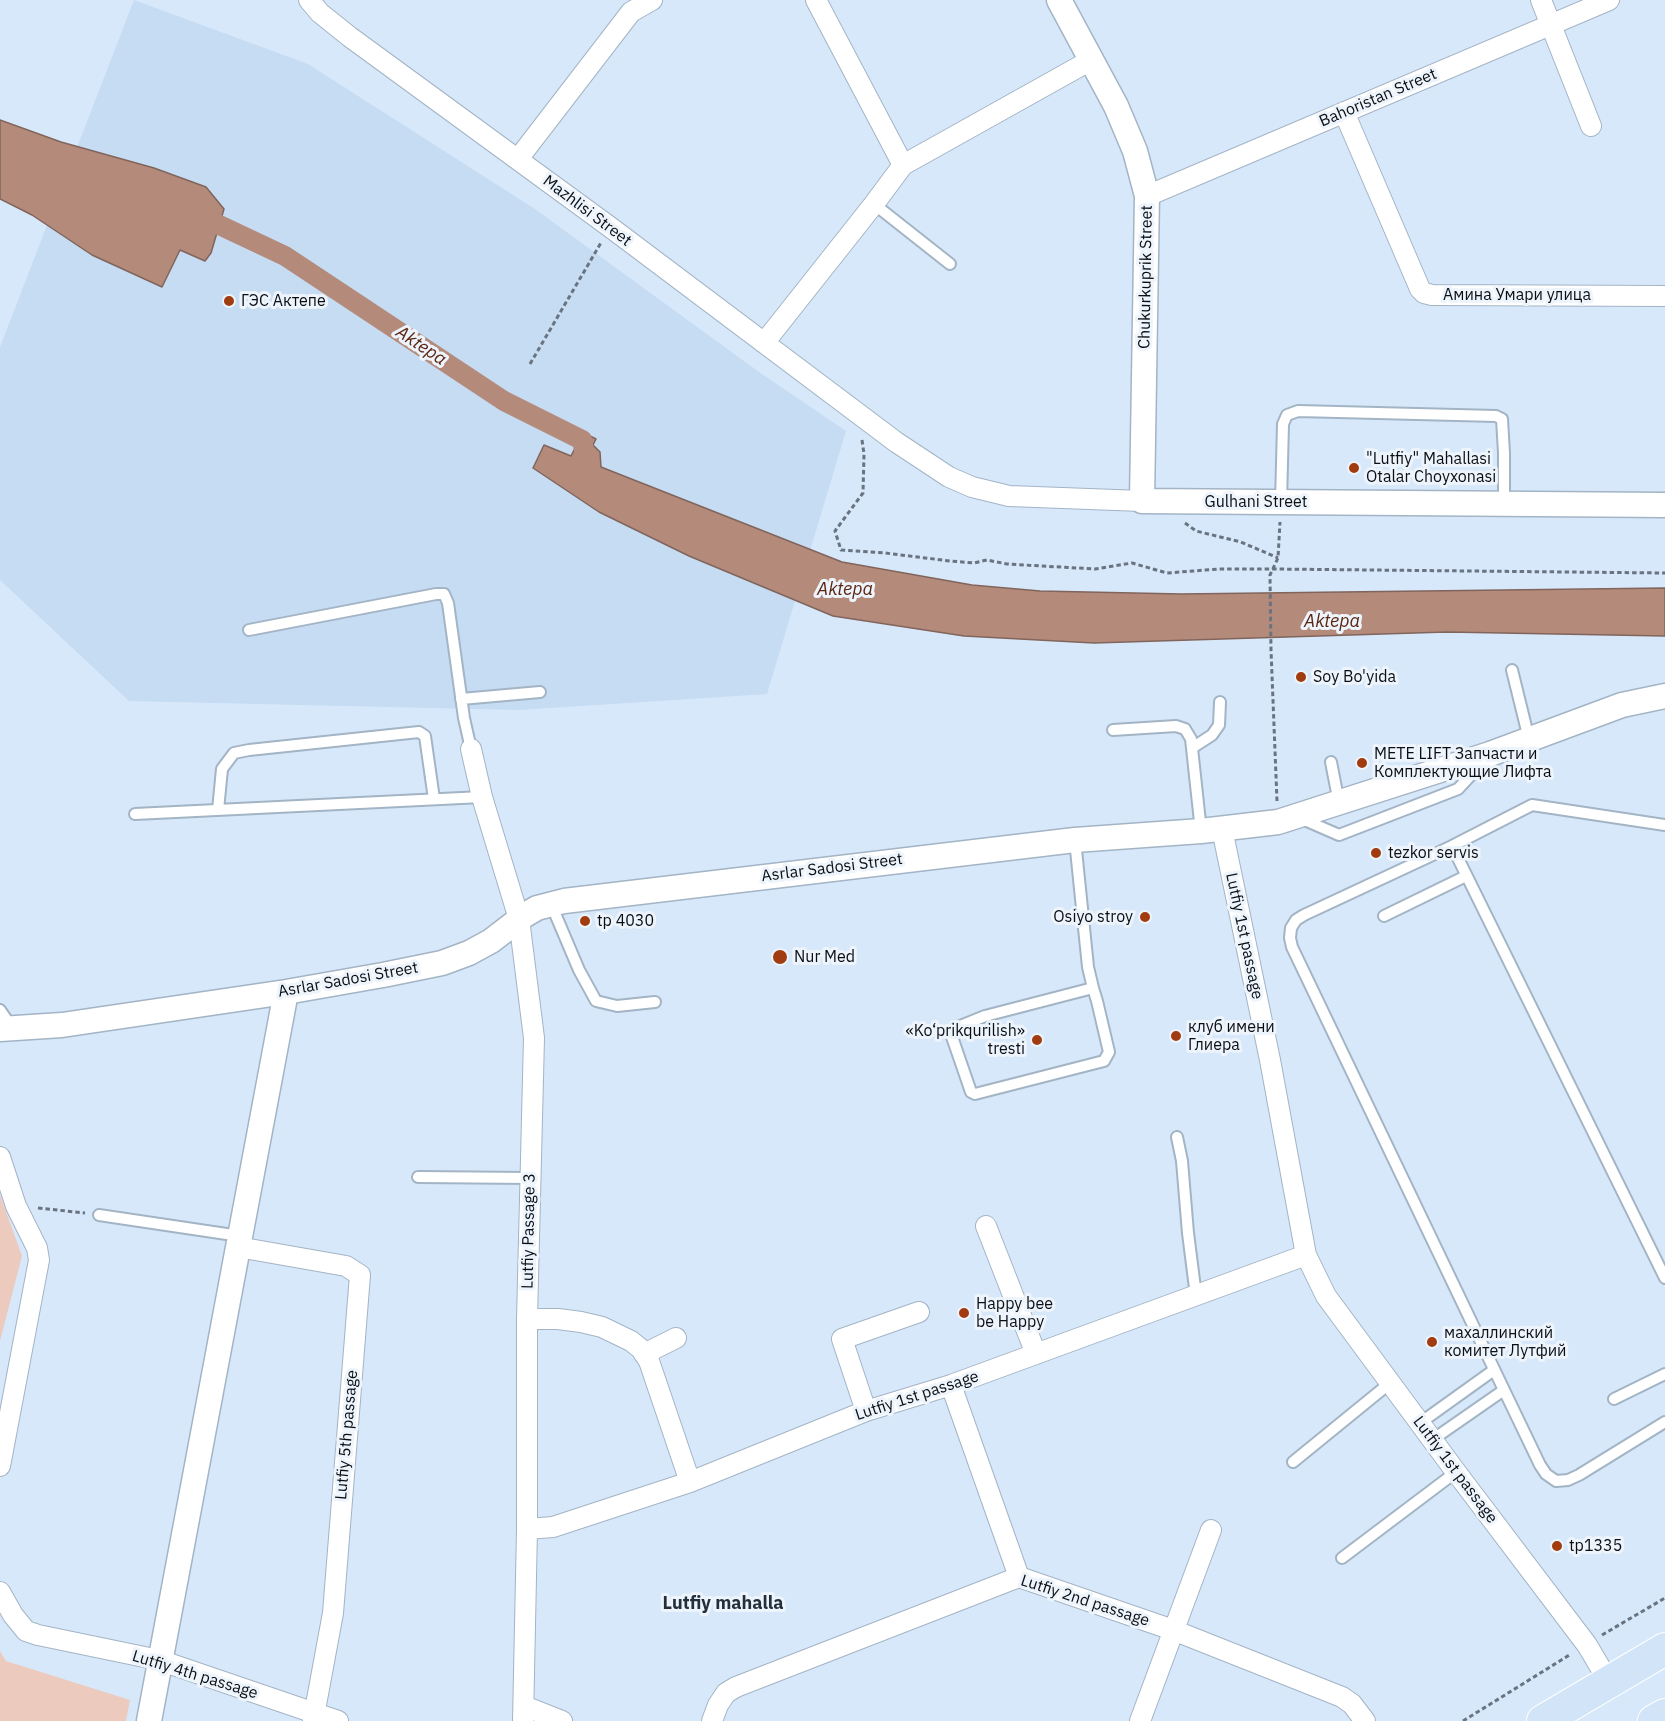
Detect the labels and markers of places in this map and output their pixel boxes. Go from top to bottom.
place label: ГЭС Актепe [241,291,326,311]
marker: ГЭС Актепe [222,294,236,308]
place label: "Lutfiy" Mahallasi Otalar Choyxonasi [1366,449,1496,487]
marker: "Lutfiy" Mahallasi Otalar Choyxonasi [1347,461,1361,475]
place label: Soy Bo'yida [1313,667,1396,687]
marker: Soy Bo'yida [1294,670,1308,684]
place label: METE LIFT Запчасти и Комплектующие Лифта [1374,744,1551,782]
marker: METE LIFT Запчасти и Комплектующие Лифта [1355,756,1369,770]
place label: tezkor servis [1388,843,1479,863]
marker: tezkor servis [1369,846,1383,860]
place label: Osiyo stroy [1053,907,1133,927]
marker: Osiyo stroy [1138,910,1152,924]
place label: tp 4030 [597,911,654,931]
marker: tp 4030 [578,914,592,928]
place label: Nur Med [794,947,855,967]
marker: Nur Med [771,948,789,966]
place label: клуб имени Глиера [1188,1017,1275,1055]
place label: «Ko‘prikqurilish» tresti [905,1021,1025,1059]
marker: клуб имени Глиера [1169,1029,1183,1043]
marker: «Ko‘prikqurilish» tresti [1030,1033,1044,1047]
place label: Happy bee be Happy [976,1294,1053,1332]
marker: Happy bee be Happy [957,1306,971,1320]
place label: махаллинский комитет Лутфий [1444,1323,1567,1361]
marker: махаллинский комитет Лутфий [1425,1335,1439,1349]
place label: tp1335 [1569,1536,1622,1556]
marker: tp1335 [1550,1539,1564,1553]

